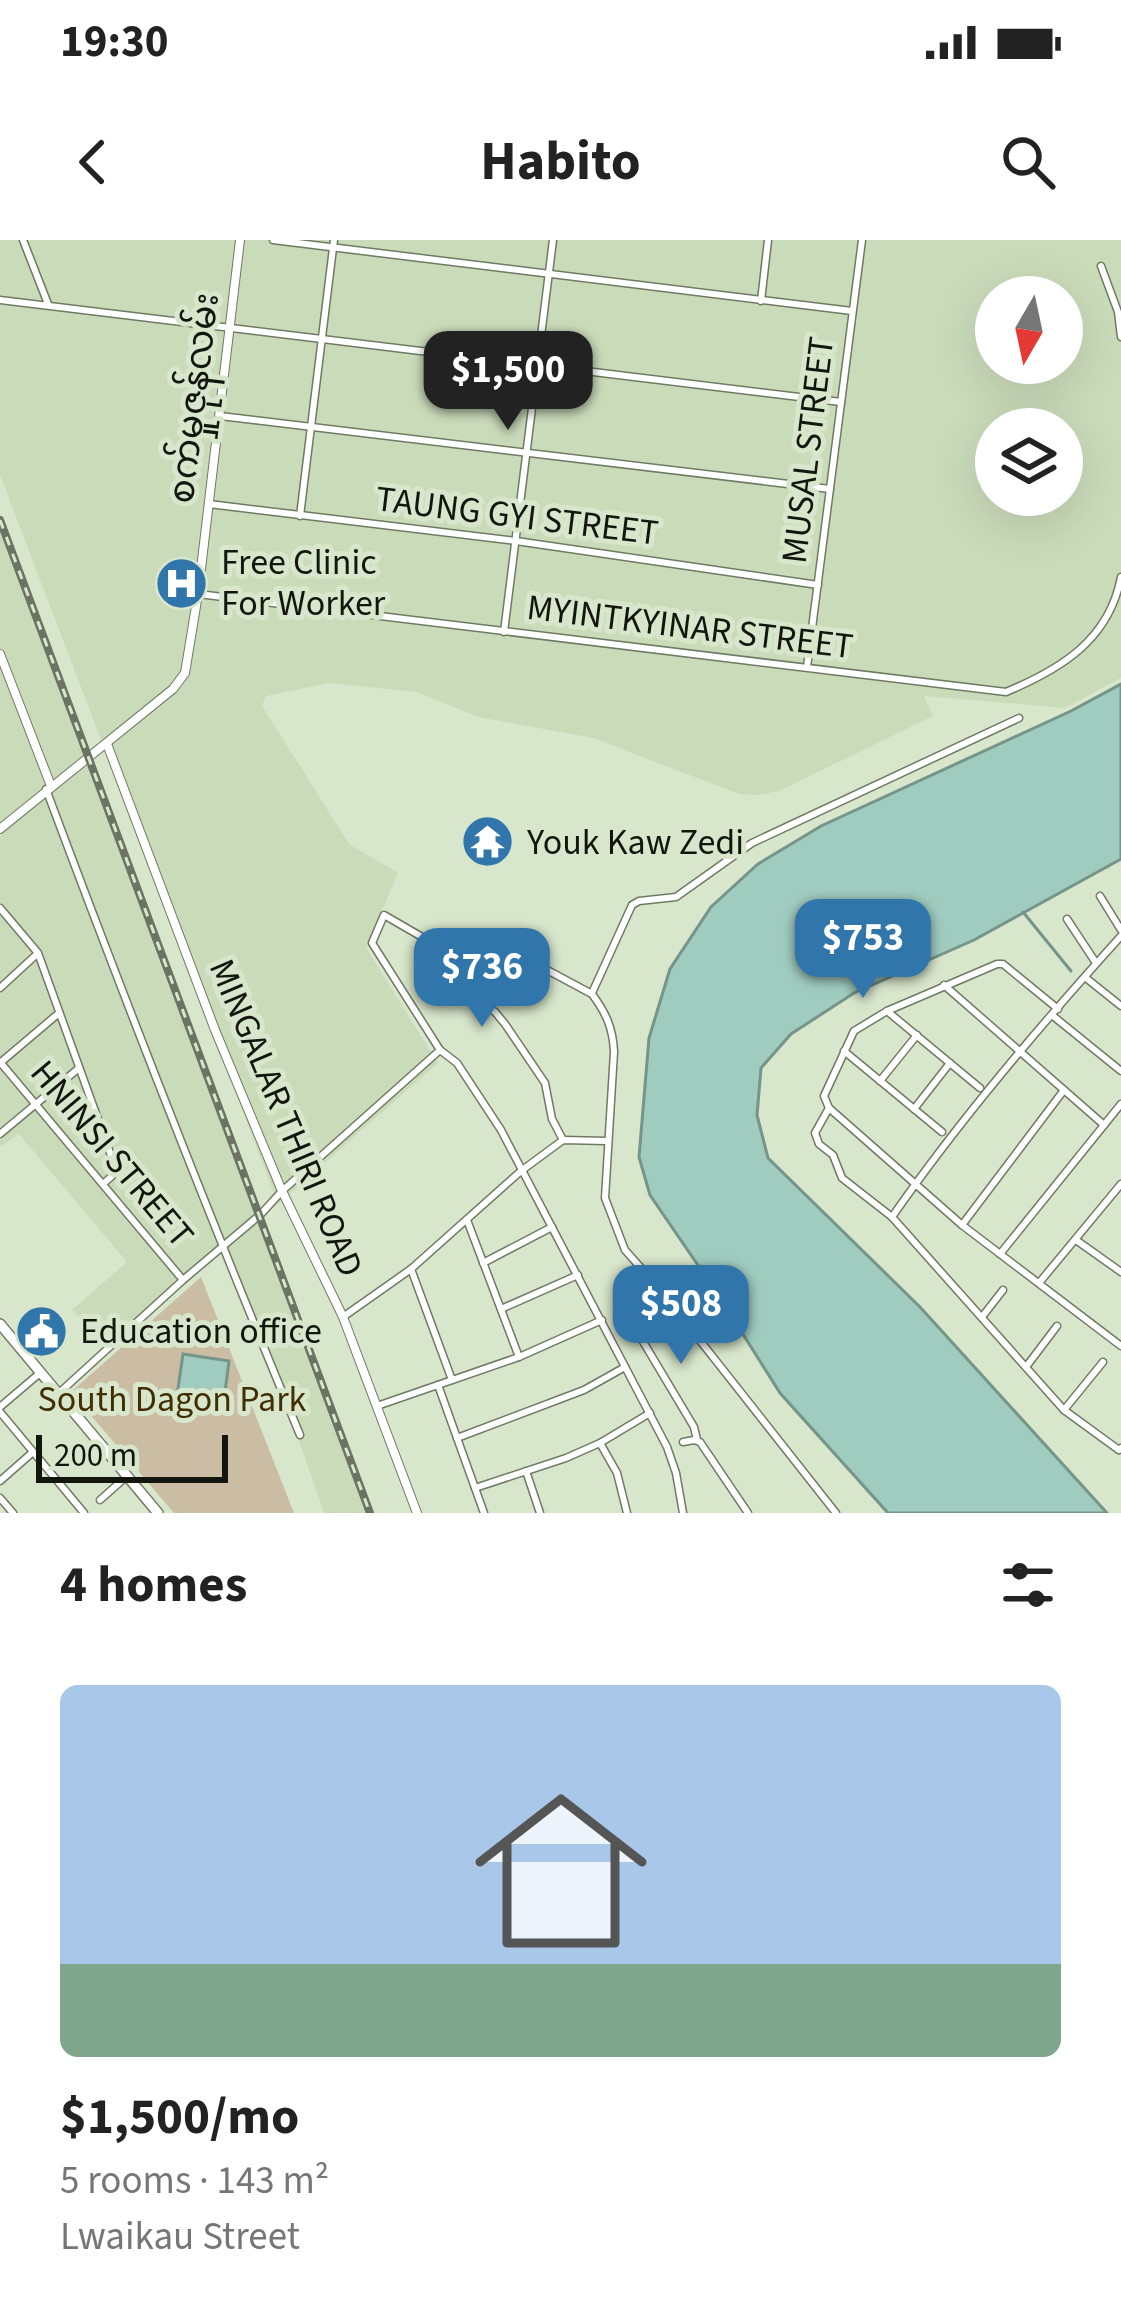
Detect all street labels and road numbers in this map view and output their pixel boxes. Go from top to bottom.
street label: စက်မှုဇုန်လမ်း [156,290,235,506]
street label: MUSAL STREET [769,334,847,566]
street label: TAUNG GYI STREET [373,473,661,559]
street label: MYINTKYINAR STREET [524,582,856,672]
street label: MINGALAR THIRI ROAD [196,951,376,1285]
street label: HNINSI STREET [18,1049,206,1259]

